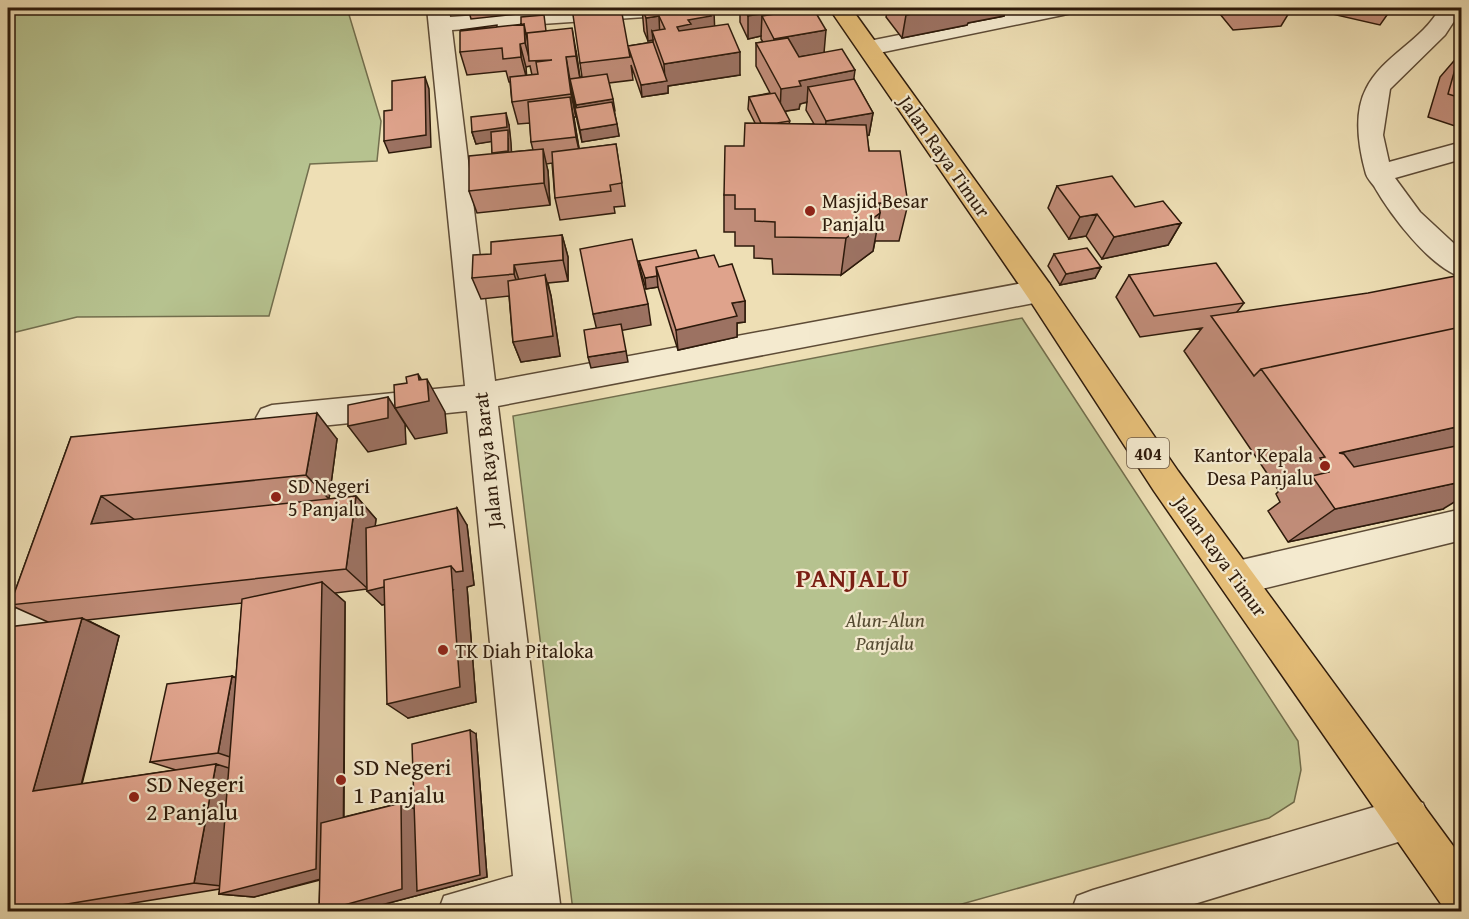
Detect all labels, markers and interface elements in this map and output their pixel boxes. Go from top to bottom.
street label: Jalan Raya Timur [890,87,998,223]
place label: Masjid Besar Panjalu [822,186,928,238]
marker: Masjid Besar Panjalu [803,204,817,218]
street label: Jalan Raya Barat [465,391,509,532]
road number: 404 [1127,438,1169,468]
place label: Kantor Kepala Desa Panjalu [1194,440,1314,492]
marker: Kantor Kepala Desa Panjalu [1318,459,1332,473]
place label: SD Negeri 5 Panjalu [288,471,370,523]
street label: Jalan Raya Timur [1165,487,1275,622]
marker: SD Negeri 5 Panjalu [269,490,283,504]
district label: PANJALU [796,558,910,597]
park label: Alun-Alun Panjalu [844,605,925,657]
place label: TK Diah Pitaloka [455,636,594,665]
marker: TK Diah Pitaloka [436,643,450,657]
place label: SD Negeri 1 Panjalu [353,749,452,812]
place label: SD Negeri 2 Panjalu [146,766,245,829]
marker: SD Negeri 1 Panjalu [334,773,348,787]
marker: SD Negeri 2 Panjalu [127,790,141,804]

